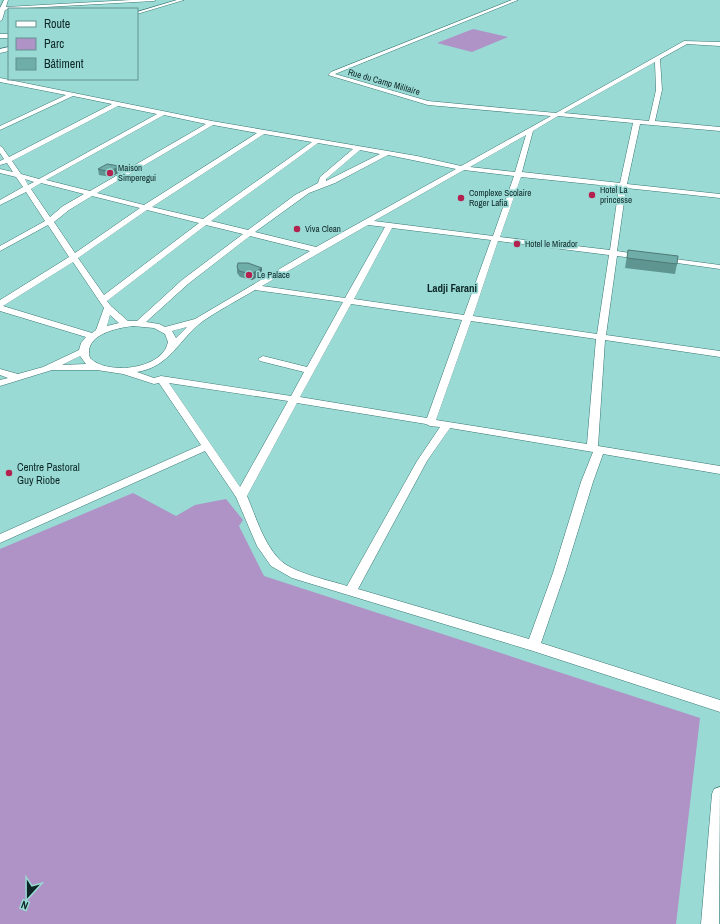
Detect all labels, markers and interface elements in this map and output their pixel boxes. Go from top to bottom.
legend [8,8,138,80]
text: Route [44,16,70,32]
text: Parc [44,36,64,52]
text: Bâtiment [44,56,84,72]
street label: Rue du Camp Militaire [347,66,421,98]
place label: Maison Simperegui [118,162,156,184]
marker: Maison Simperegui [105,168,115,178]
place label: Hotel La princesse [600,184,632,206]
place label: Complexe Scolaire Roger Lafia [469,187,531,209]
marker: Hotel La princesse [587,190,597,200]
marker: Complexe Scolaire Roger Lafia [456,193,466,203]
place label: Viva Clean [305,223,341,235]
marker: Viva Clean [292,224,302,234]
place label: Hotel le Mirador [525,238,578,250]
marker: Hotel le Mirador [512,239,522,249]
place label: Le Palace [257,269,290,281]
marker: Le Palace [244,270,254,280]
district label: Ladji Farani [427,281,477,295]
place label: Centre Pastoral Guy Riobe [17,460,80,487]
marker: Centre Pastoral Guy Riobe [4,468,14,478]
north arrow [8,876,48,916]
text: N [19,898,30,913]

